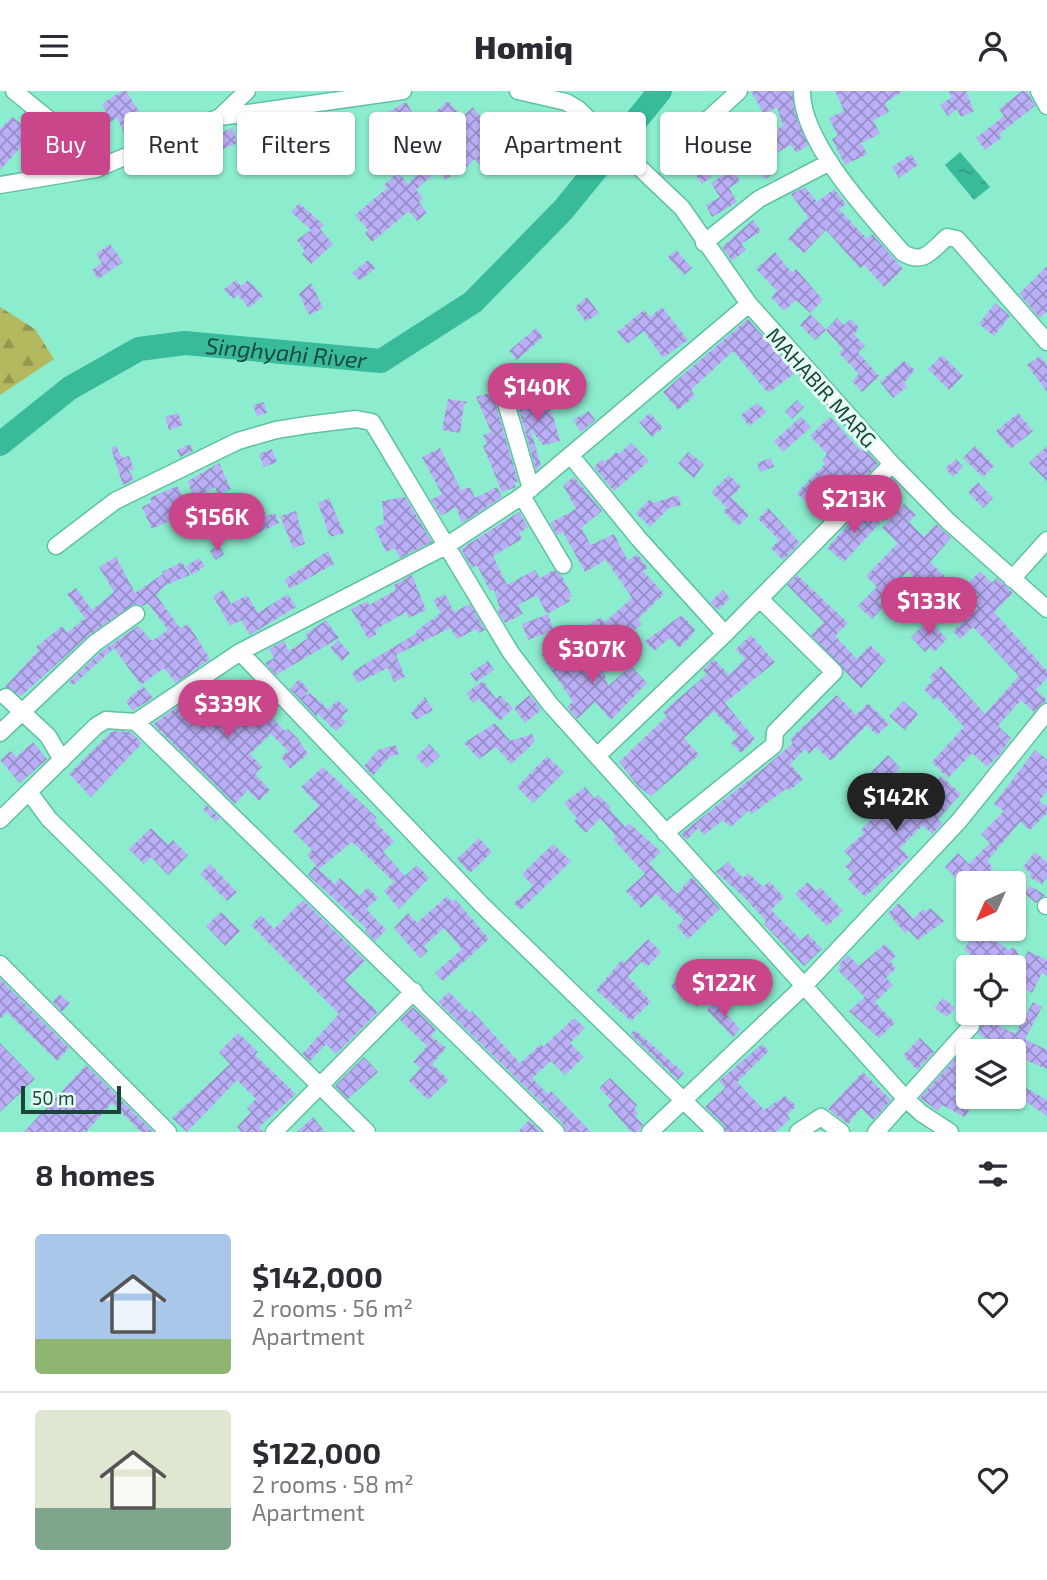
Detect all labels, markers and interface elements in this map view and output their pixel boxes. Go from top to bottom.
icon: menu [35,27,73,65]
text: Homiq [474,27,573,65]
icon: person [974,27,1012,65]
chip: Buy [21,112,110,175]
chip: Rent [124,112,223,175]
chip: Filters [237,112,355,175]
chip: New [369,112,466,175]
chip: Apartment [480,112,646,175]
chip: House [660,112,777,175]
street label: MAHABIR MARG [762,322,882,452]
water label: Singhyahi River [204,331,369,374]
pin: $140K [488,363,586,423]
text: $140K [503,372,571,400]
pin: $213K [805,475,903,535]
text: $213K [822,484,886,512]
pin: $156K [168,493,266,553]
text: $156K [185,502,249,530]
pin: $133K [880,577,978,637]
text: $133K [897,586,961,614]
pin: $307K [543,625,641,685]
text: $307K [558,634,626,662]
pin: $339K [179,681,277,740]
text: $339K [194,689,262,717]
pin: $142K [847,773,945,833]
text: $142K [863,782,929,810]
north arrow [956,871,1026,941]
map controls [956,871,1026,1109]
button: locate [956,955,1026,1025]
pin: $122K [675,960,773,1019]
text: $122K [692,968,756,996]
button: layers [956,1039,1026,1109]
scale bar [21,1083,121,1115]
text: 50 m [32,1086,75,1109]
icon: filters [974,1155,1012,1193]
text: 8 homes [35,1156,155,1192]
text: $142,000 [252,1258,383,1294]
icon: home [91,1262,175,1346]
icon: heart [974,1285,1012,1323]
text: 2 rooms · 56 m² [252,1294,413,1322]
text: Apartment [252,1322,365,1350]
text: $122,000 [252,1434,381,1470]
icon: home [91,1438,175,1522]
icon: heart [974,1461,1012,1499]
text: 2 rooms · 58 m² [252,1470,414,1498]
text: Apartment [252,1498,365,1526]

